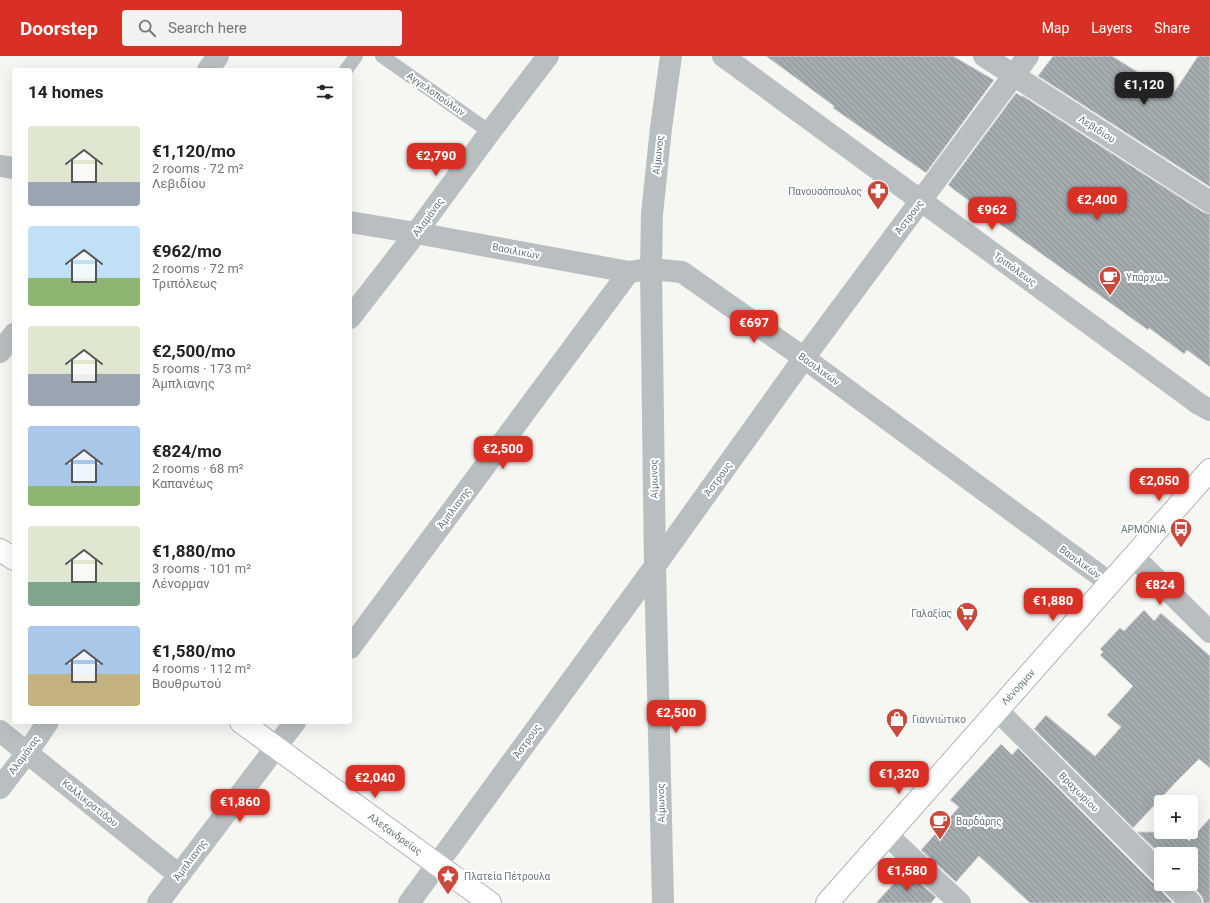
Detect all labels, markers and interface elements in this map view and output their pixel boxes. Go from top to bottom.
search box [122,10,402,46]
text: Doorstep [20,17,98,40]
icon: search [136,17,158,39]
text: Search here [168,19,247,37]
text: Map [1042,20,1069,36]
text: Layers [1091,20,1132,36]
text: Share [1154,20,1190,36]
street label: Αγγελοπούλων [405,70,467,118]
pin: €1,120 [1111,72,1177,106]
text: €1,120 [1124,77,1164,92]
icon: filters [314,81,336,103]
text: 14 homes [28,82,104,102]
street label: Λεβιδίου [1077,113,1117,145]
street label: Αίμωνος [650,135,667,175]
text: €1,120/mo [152,141,236,161]
icon: home [60,142,108,190]
pin: €2,790 [403,143,469,177]
text: €2,790 [416,148,456,163]
text: 2 rooms · 72 m² [152,161,244,176]
text: Λεβιδίου [152,176,206,191]
pharmacy icon: Πανουσόπουλος [865,178,891,211]
place label: Πανουσόπουλος [788,186,862,198]
pin: €2,400 [1064,187,1130,221]
text: €2,400 [1077,192,1117,207]
street label: Αλαμάνας [410,196,446,239]
pin: €962 [968,197,1016,231]
street label: Άστρους [893,198,926,237]
text: €962 [977,202,1007,217]
text: €962/mo [152,241,222,261]
street label: Βασιλικών [491,241,541,261]
icon: home [60,242,108,290]
street label: Τριπόλεως [991,250,1039,289]
text: 2 rooms · 72 m² [152,261,244,276]
cafe icon: Υπάρχω.. [1097,264,1123,297]
place label: Υπάρχω.. [1126,272,1168,283]
text: Τριπόλεως [152,276,217,291]
pin: €697 [730,310,778,344]
text: €697 [739,315,769,330]
text: €2,500/mo [152,341,236,361]
icon: home [60,342,108,390]
street label: Βασιλικών [796,350,842,388]
text: 5 rooms · 173 m² [152,361,251,376]
text: Άμπλιανης [152,376,215,391]
pin: €2,500 [470,436,536,470]
text: €824/mo [152,441,222,461]
text: €2,500 [483,441,523,456]
icon: home [60,442,108,490]
street label: Αίμωνος [648,459,661,499]
street label: Άστρους [702,460,735,499]
text: 2 rooms · 68 m² [152,461,244,476]
pin: €2,050 [1126,468,1192,502]
text: €2,050 [1139,473,1179,488]
text: Καπανέως [152,476,213,491]
street label: Άμπλιανης [435,485,474,531]
bus stop icon: ΑΡΜΟΝΙΑ [1168,516,1194,549]
place label: ΑΡΜΟΝΙΑ [1121,524,1166,535]
text: €1,880/mo [152,541,236,561]
icon: home [60,542,108,590]
street label: Βασιλικών [1057,543,1103,581]
text: 3 rooms · 101 m² [152,561,251,576]
pin: €824 [1136,572,1184,606]
text: Λένορμαν [152,576,210,591]
text: €824 [1145,577,1175,592]
pin: €1,880 [1020,588,1086,622]
text: €1,880 [1033,593,1073,608]
supermarket icon: Γαλαξίας [954,600,980,633]
place label: Γαλαξίας [911,608,952,620]
text: €1,580/mo [152,641,236,661]
icon: home [60,642,108,690]
text: 4 rooms · 112 m² [152,661,251,676]
street label: Λένορμαν [999,667,1037,707]
text: Βουθρωτού [152,676,221,691]
pin: €2,500 [643,700,709,734]
text: €2,500 [656,705,696,720]
shop icon: Γιαννιώτικο [884,706,910,739]
place label: Γιαννιώτικο [912,714,966,725]
street label: Άστρους [511,722,544,761]
street label: Αλαμάνας [6,734,42,777]
pin: €1,320 [866,761,932,795]
pin: €2,040 [342,765,408,799]
text: €1,320 [879,766,919,781]
text: €2,040 [355,770,395,785]
street label: Βραχωρίου [1057,770,1101,814]
street label: Καλλικρατίδου [60,777,120,829]
street label: Αίμωνος [655,783,668,823]
pin: €1,860 [207,789,273,823]
text: €1,860 [220,794,260,809]
map controls [1154,795,1198,891]
button: + [1154,795,1198,839]
cafe icon: Βαρδάρης [927,808,953,841]
street label: Αλεξανδρείας [365,811,424,858]
place label: Βαρδάρης [956,816,1002,828]
street label: Άμπλιανης [171,837,210,883]
button: − [1154,847,1198,891]
pin: €1,580 [874,858,940,892]
place icon: Πλατεία Πέτρουλα [435,863,461,896]
text: €1,580 [887,863,927,878]
place label: Πλατεία Πέτρουλα [464,871,550,882]

